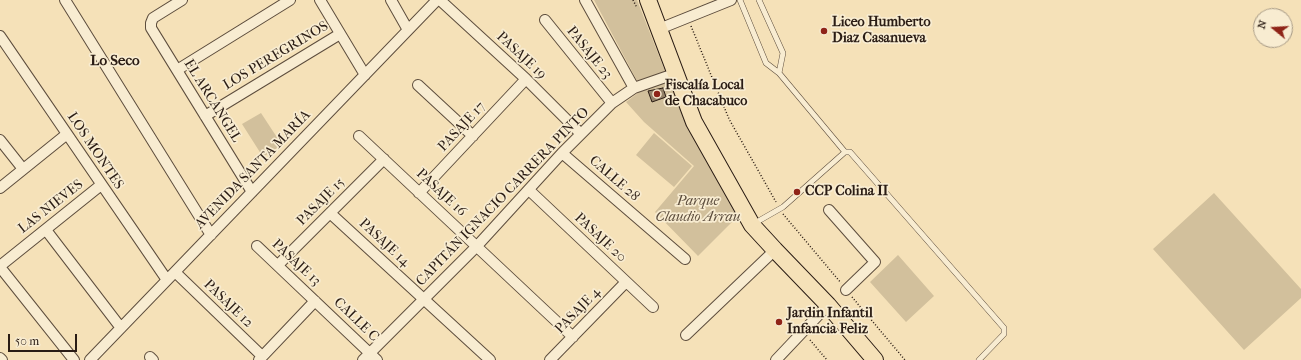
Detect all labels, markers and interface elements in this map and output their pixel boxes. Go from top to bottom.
north arrow [1253,8,1293,48]
place label: Liceo Humberto Diaz Casanueva [832,15,930,48]
street label: LOS PEREGRINOS [220,18,332,94]
text: N [1255,18,1270,30]
street label: PASAJE 23 [563,23,615,83]
marker: Liceo Humberto Diaz Casanueva [819,26,829,36]
street label: PASAJE 19 [493,29,549,83]
district label: Lo Seco [90,52,140,70]
street label: EL ARCANGEL [180,56,244,146]
place label: Fiscalía Local de Chacabuco [665,78,747,110]
marker: Fiscalía Local de Chacabuco [652,89,662,99]
street label: PASAJE 17 [435,99,489,155]
street label: CAPITÁN IGNACIO CARRERA PINTO [413,104,593,290]
street label: AVENIDA SANTA MARÍA [192,107,314,233]
street label: LOS MONTES [63,109,127,193]
street label: CALLE 28 [585,153,643,205]
street label: PASAJE 16 [412,166,470,220]
street label: PASAJE 15 [294,175,348,229]
street label: LAS NIEVES [15,177,87,237]
place label: CCP Colina II [805,184,888,200]
marker: CCP Colina II [792,187,802,197]
park label: Parque Claudio Arrau [656,194,740,226]
street label: PASAJE 20 [571,210,629,266]
street label: PASAJE 14 [355,215,413,271]
street label: PASAJE 13 [268,236,324,290]
street label: PASAJE 12 [200,276,256,332]
street label: PASAJE 4 [552,284,604,338]
street label: CALLE C [330,294,382,346]
place label: Jardin Infantil Infancia Feliz [787,306,873,338]
marker: Jardin Infantil Infancia Feliz [774,317,784,327]
scale bar [10,326,79,352]
text: 50 m [15,334,39,348]

